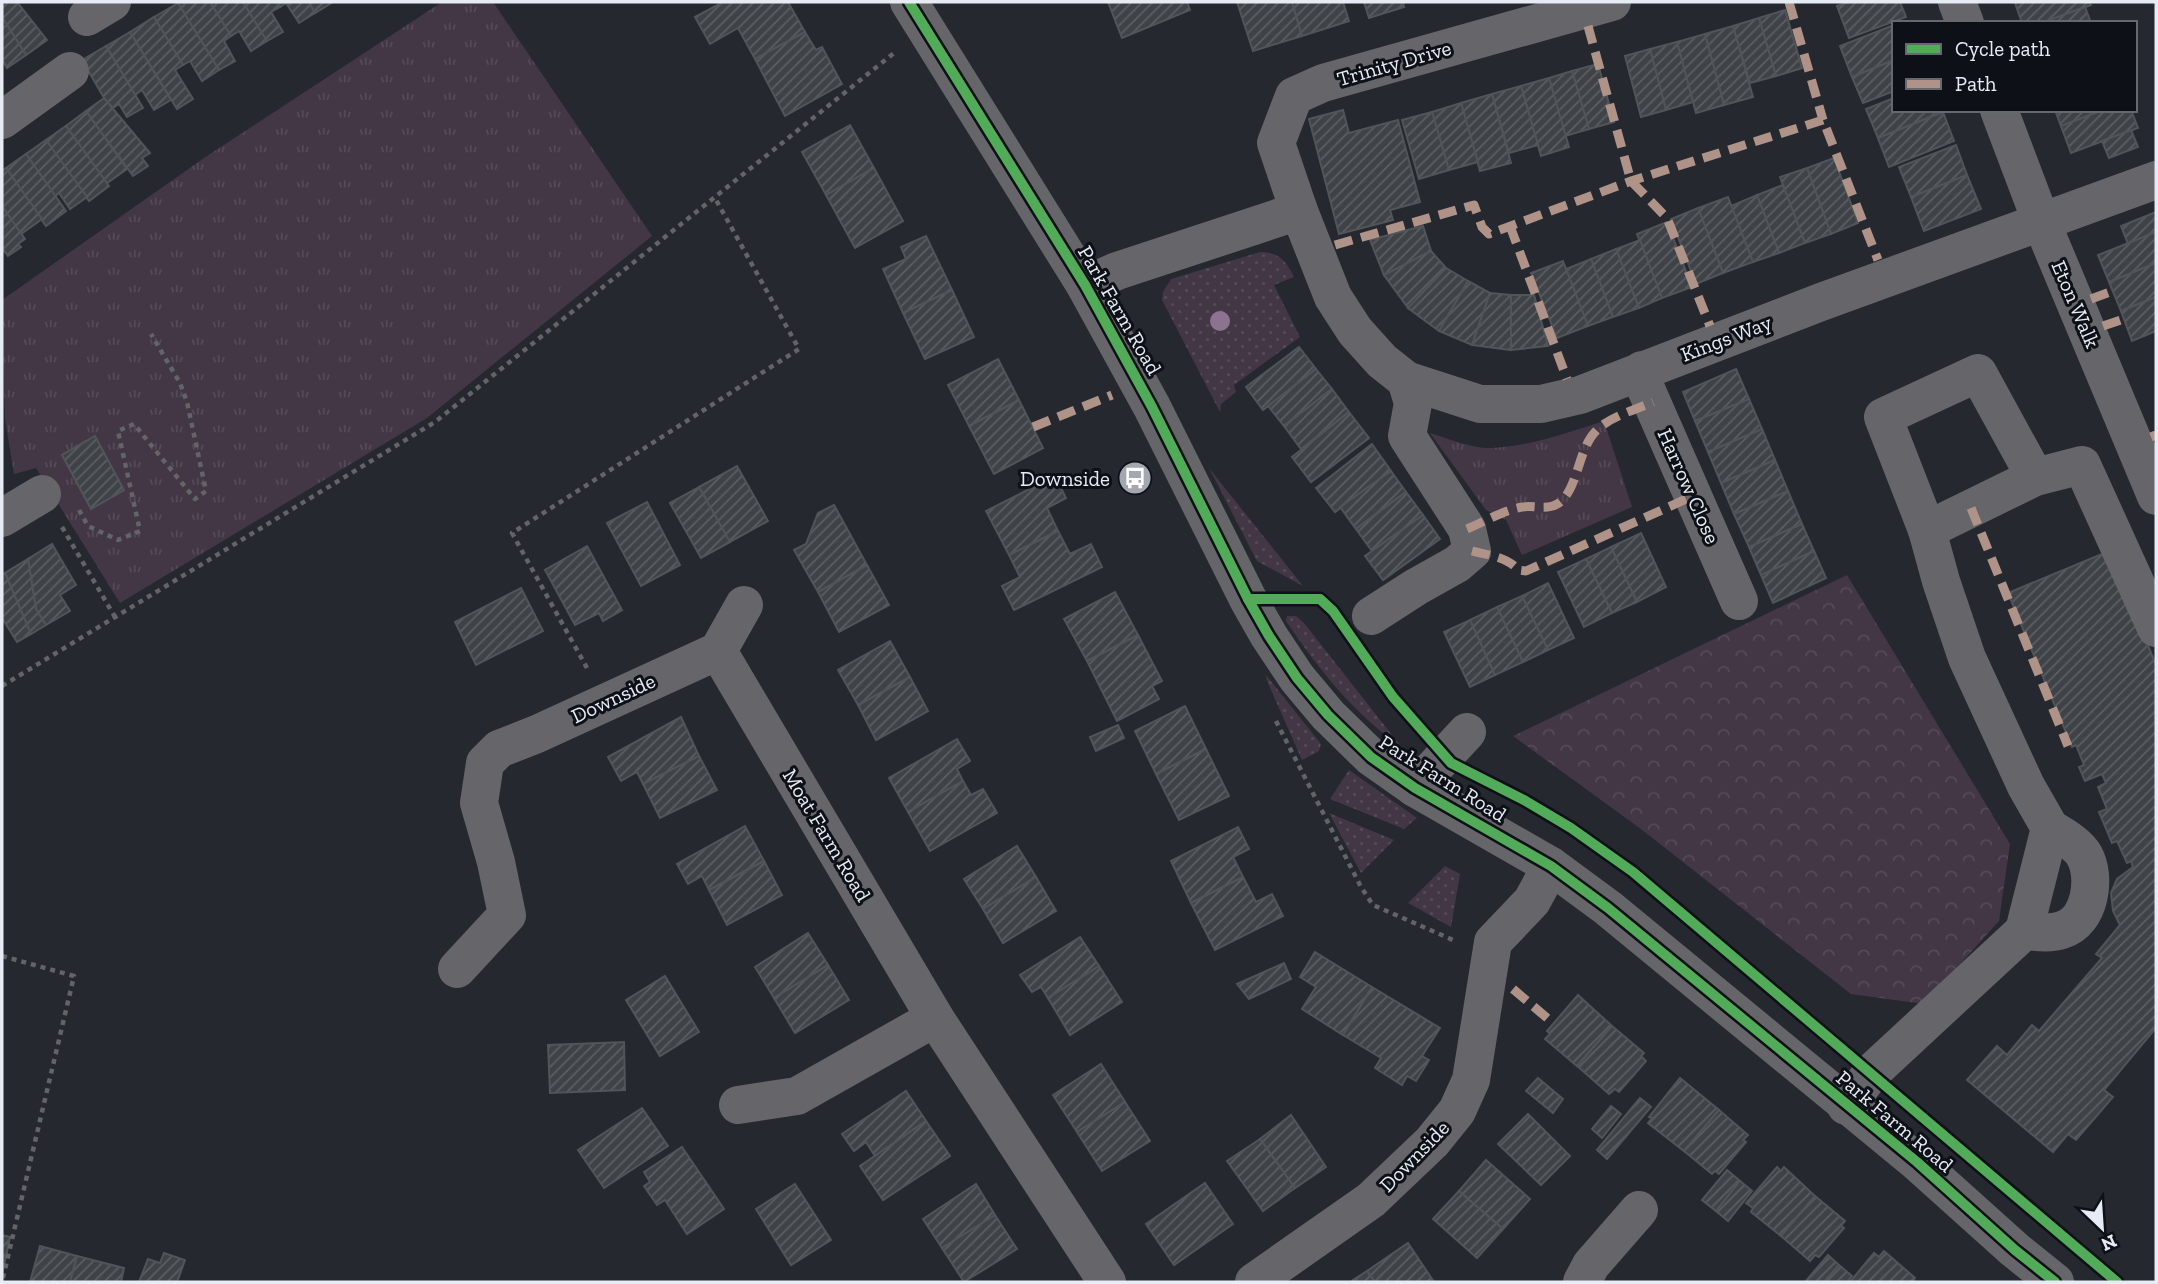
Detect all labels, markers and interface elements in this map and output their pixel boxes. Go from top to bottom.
legend [1892,21,2137,112]
street label: Trinity Drive [1334,35,1454,91]
text: Cycle path [1955,36,2050,61]
text: Path [1955,71,1997,96]
street label: Park Farm Road [1073,241,1167,379]
street label: Eton Walk [2046,257,2106,351]
street label: Kings Way [1677,309,1775,367]
street label: Harrow Close [1652,425,1726,548]
bus stop icon: Downside [1116,459,1154,497]
place label: Downside [1020,466,1110,491]
street label: Downside [567,668,659,728]
street label: Park Farm Road [1375,729,1511,827]
street label: Moat Farm Road [778,764,877,906]
street label: Park Farm Road [1831,1065,1959,1177]
street label: Downside [1374,1115,1454,1197]
north arrow [2067,1193,2137,1263]
text: N [2098,1229,2120,1256]

